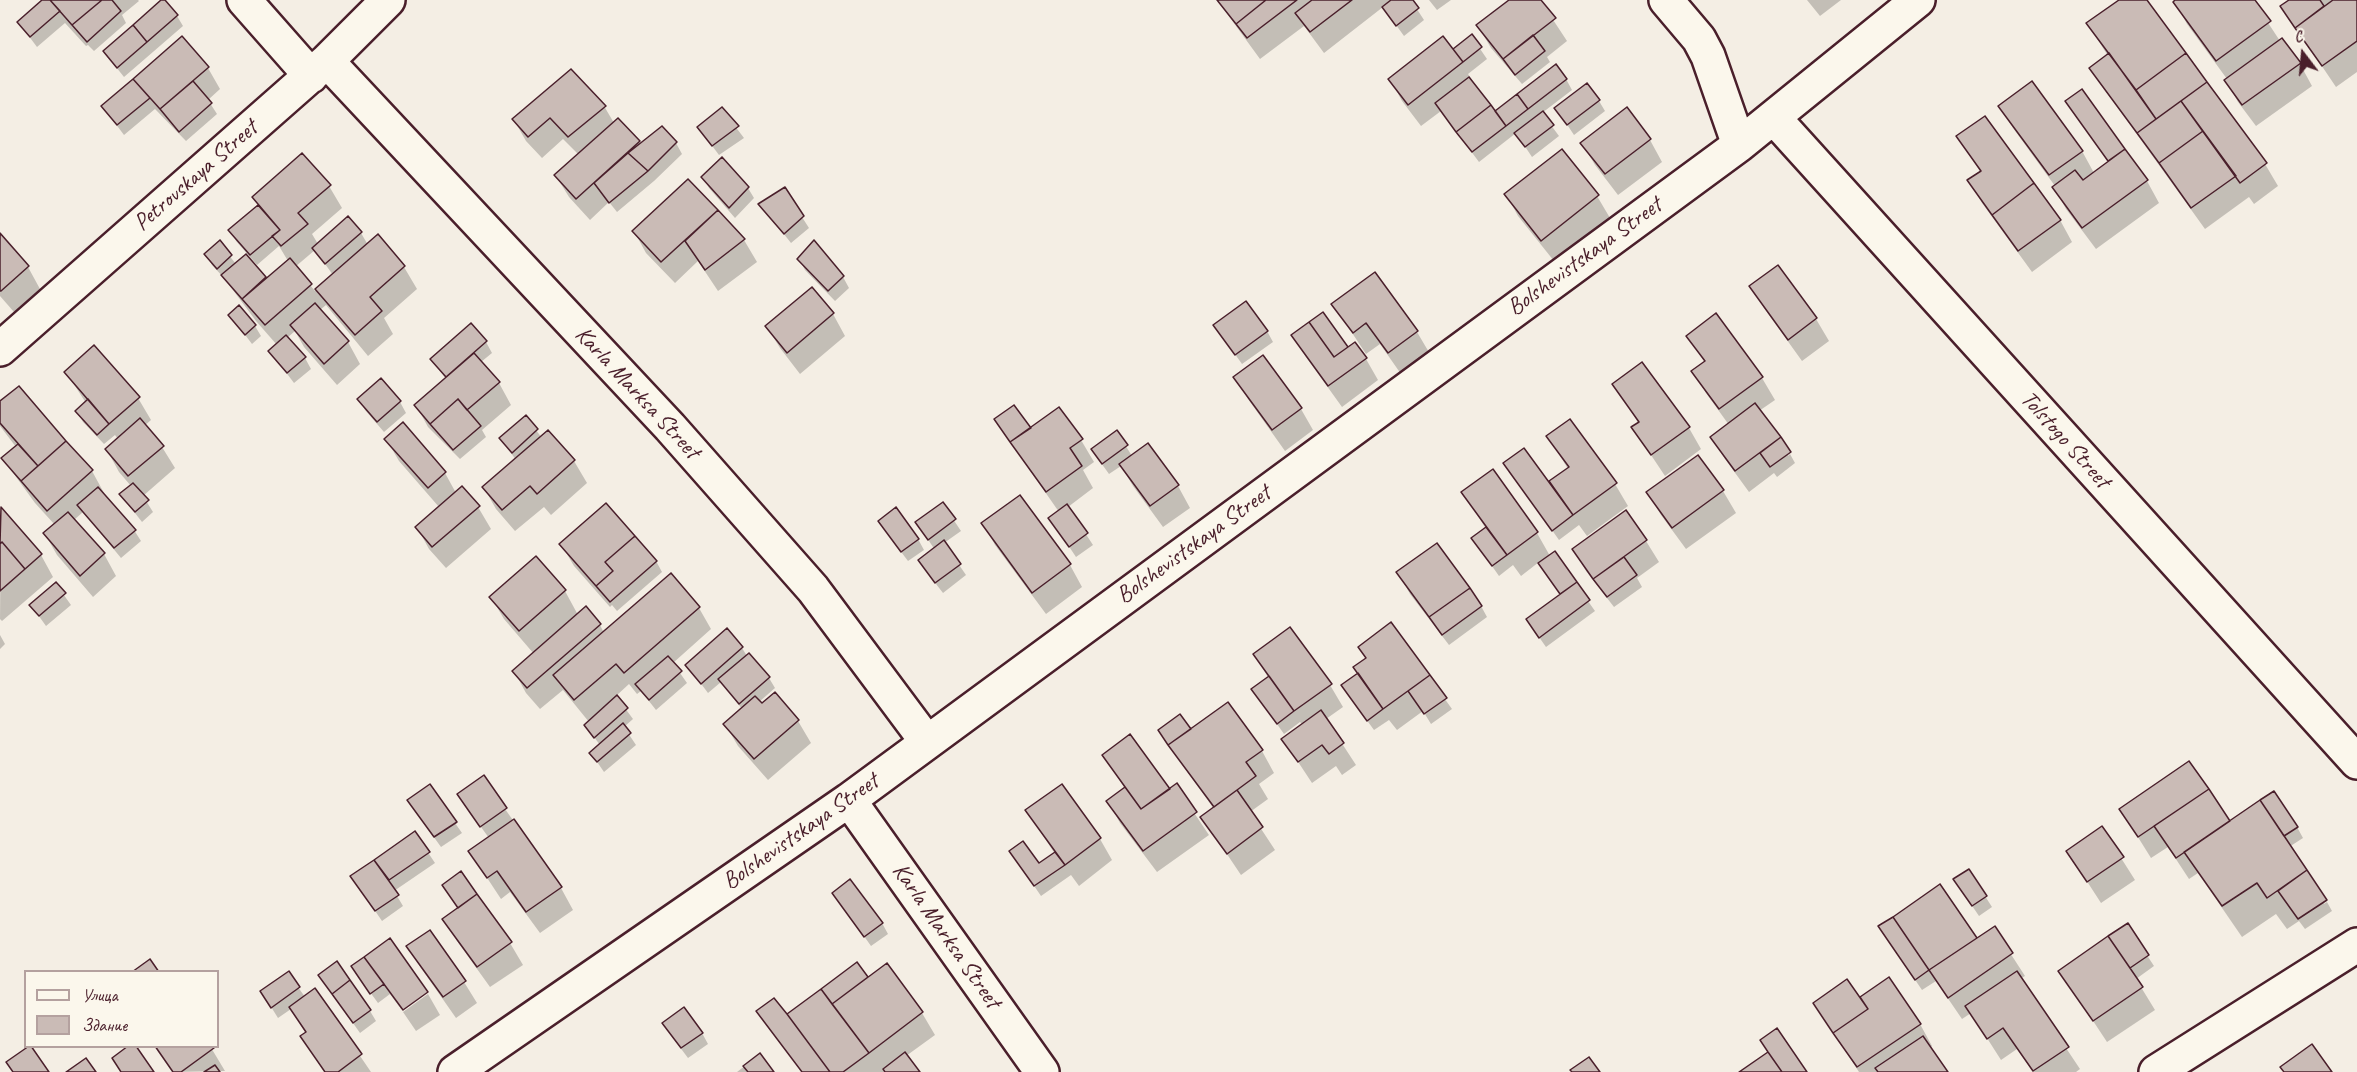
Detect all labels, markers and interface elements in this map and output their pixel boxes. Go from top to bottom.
north arrow [2273,24,2333,84]
text: С [2291,26,2305,47]
street label: Petrovskaya Street [128,114,264,238]
street label: Bolshevistskaya Street [1502,191,1668,323]
street label: Karla Marksa Street [568,321,706,465]
street label: Tolstogo Street [2014,385,2116,495]
street label: Bolshevistskaya Street [1111,479,1277,611]
street label: Bolshevistskaya Street [717,768,885,896]
street label: Karla Marksa Street [885,858,1007,1014]
legend [24,970,219,1048]
text: Улица [82,984,118,1006]
text: Здание [82,1014,127,1036]

